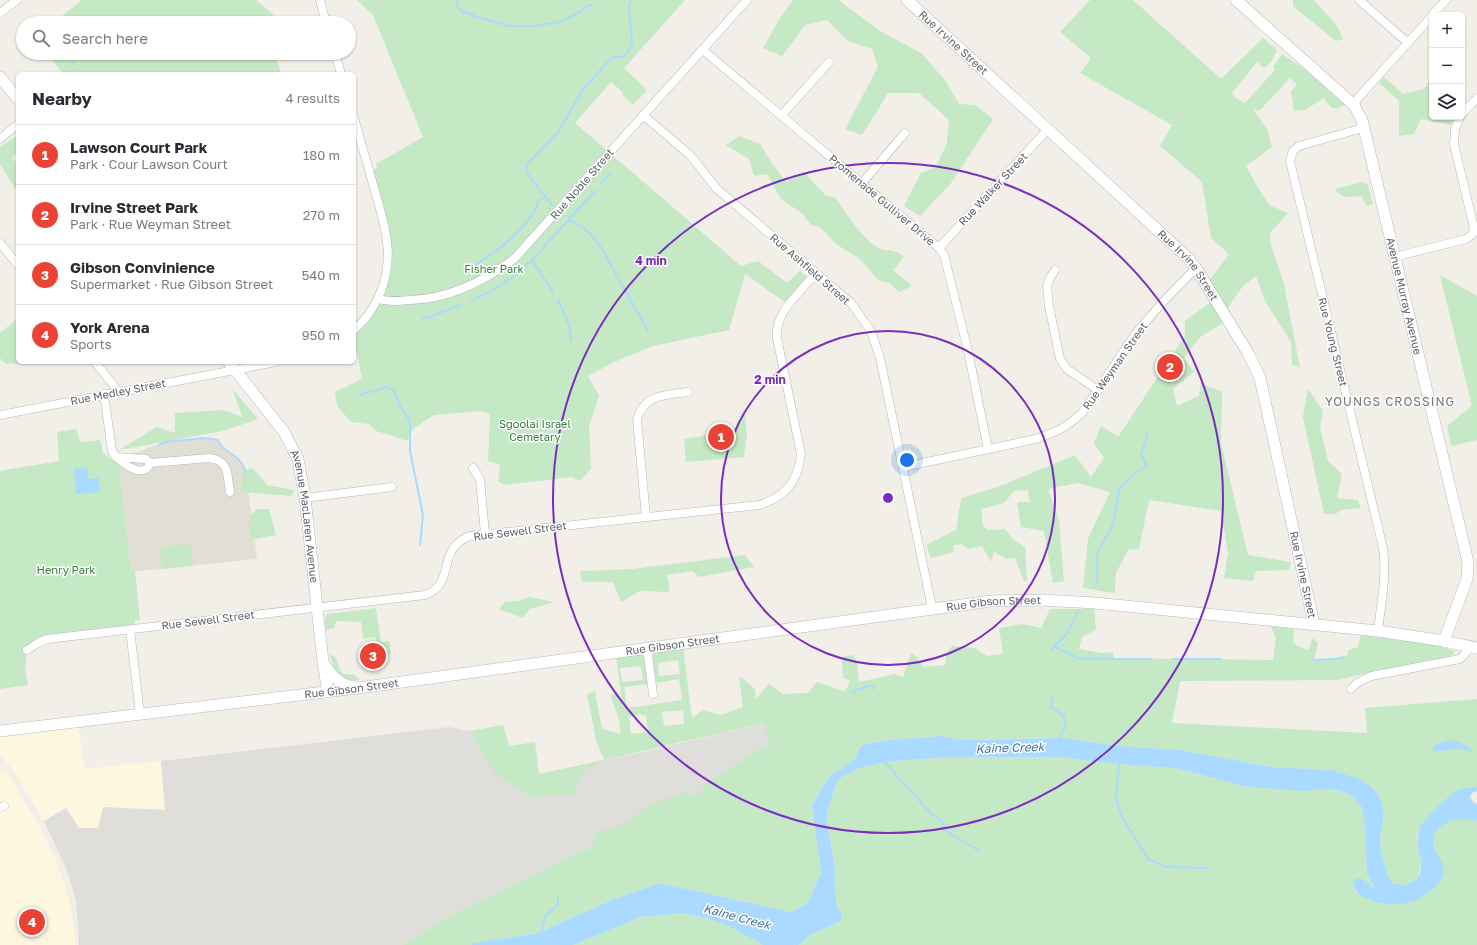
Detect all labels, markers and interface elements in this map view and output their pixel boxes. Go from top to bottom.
street label: Rue Irvine Street [917,7,991,77]
map controls [1429,12,1465,120]
button: + [1429,12,1465,48]
search box [16,16,356,60]
icon: search [30,27,52,49]
text: Search here [62,29,148,47]
button: − [1429,48,1465,84]
button: layers [1429,84,1465,120]
text: Nearby [32,88,92,109]
text: 4 results [286,90,340,106]
text: Lawson Court Park [70,138,207,156]
street label: Rue Noble Street [547,145,616,222]
text: 1 [42,147,48,163]
text: 180 m [303,147,340,163]
street label: Rue Walker Street [956,150,1030,228]
street label: Promenade Gulliver Drive [827,152,938,248]
text: Park · Cour Lawson Court [70,156,228,172]
text: Irvine Street Park [70,198,198,216]
text: 2 [41,207,49,223]
text: 270 m [303,207,340,223]
text: Park · Rue Weyman Street [70,216,231,232]
street label: Rue Irvine Street [1155,227,1221,303]
street label: Rue Ashfield Street [768,230,853,307]
street label: Avenue Murray Avenue [1384,236,1425,356]
text: 4 min [635,253,667,268]
text: Gibson Convinience [70,258,215,276]
park label: Fisher Park [464,262,524,275]
text: 3 [41,267,49,283]
text: 540 m [302,267,340,283]
text: Supermarket · Rue Gibson Street [70,276,273,292]
street label: Rue Young Street [1316,296,1351,388]
text: York Arena [70,318,149,336]
street label: Rue Weyman Street [1080,320,1150,412]
text: 4 [41,327,49,343]
text: 950 m [302,327,340,343]
text: Sports [70,336,112,352]
pin: 2 [1157,352,1183,382]
text: 2 min [754,372,786,387]
street label: Rue Medley Street [69,376,167,407]
district label: YOUNGS CROSSING [1325,394,1455,409]
park label: Sgoolai Israel Cemetary [499,417,571,443]
pin: 1 [708,422,734,452]
street label: Avenue MacLaren Avenue [288,447,321,584]
your location [897,450,917,470]
centre of rings [881,491,895,505]
street label: Rue Sewell Street [473,518,567,543]
street label: Rue Irvine Street [1288,530,1320,619]
park label: Henry Park [37,563,95,576]
street label: Rue Gibson Street [945,593,1041,613]
street label: Rue Sewell Street [161,607,255,632]
street label: Rue Gibson Street [624,631,720,657]
pin: 3 [360,641,386,671]
street label: Rue Gibson Street [303,675,399,700]
water label: Kaine Creek [975,739,1046,756]
water label: Kaine Creek [702,900,774,933]
pin: 4 [19,907,45,937]

